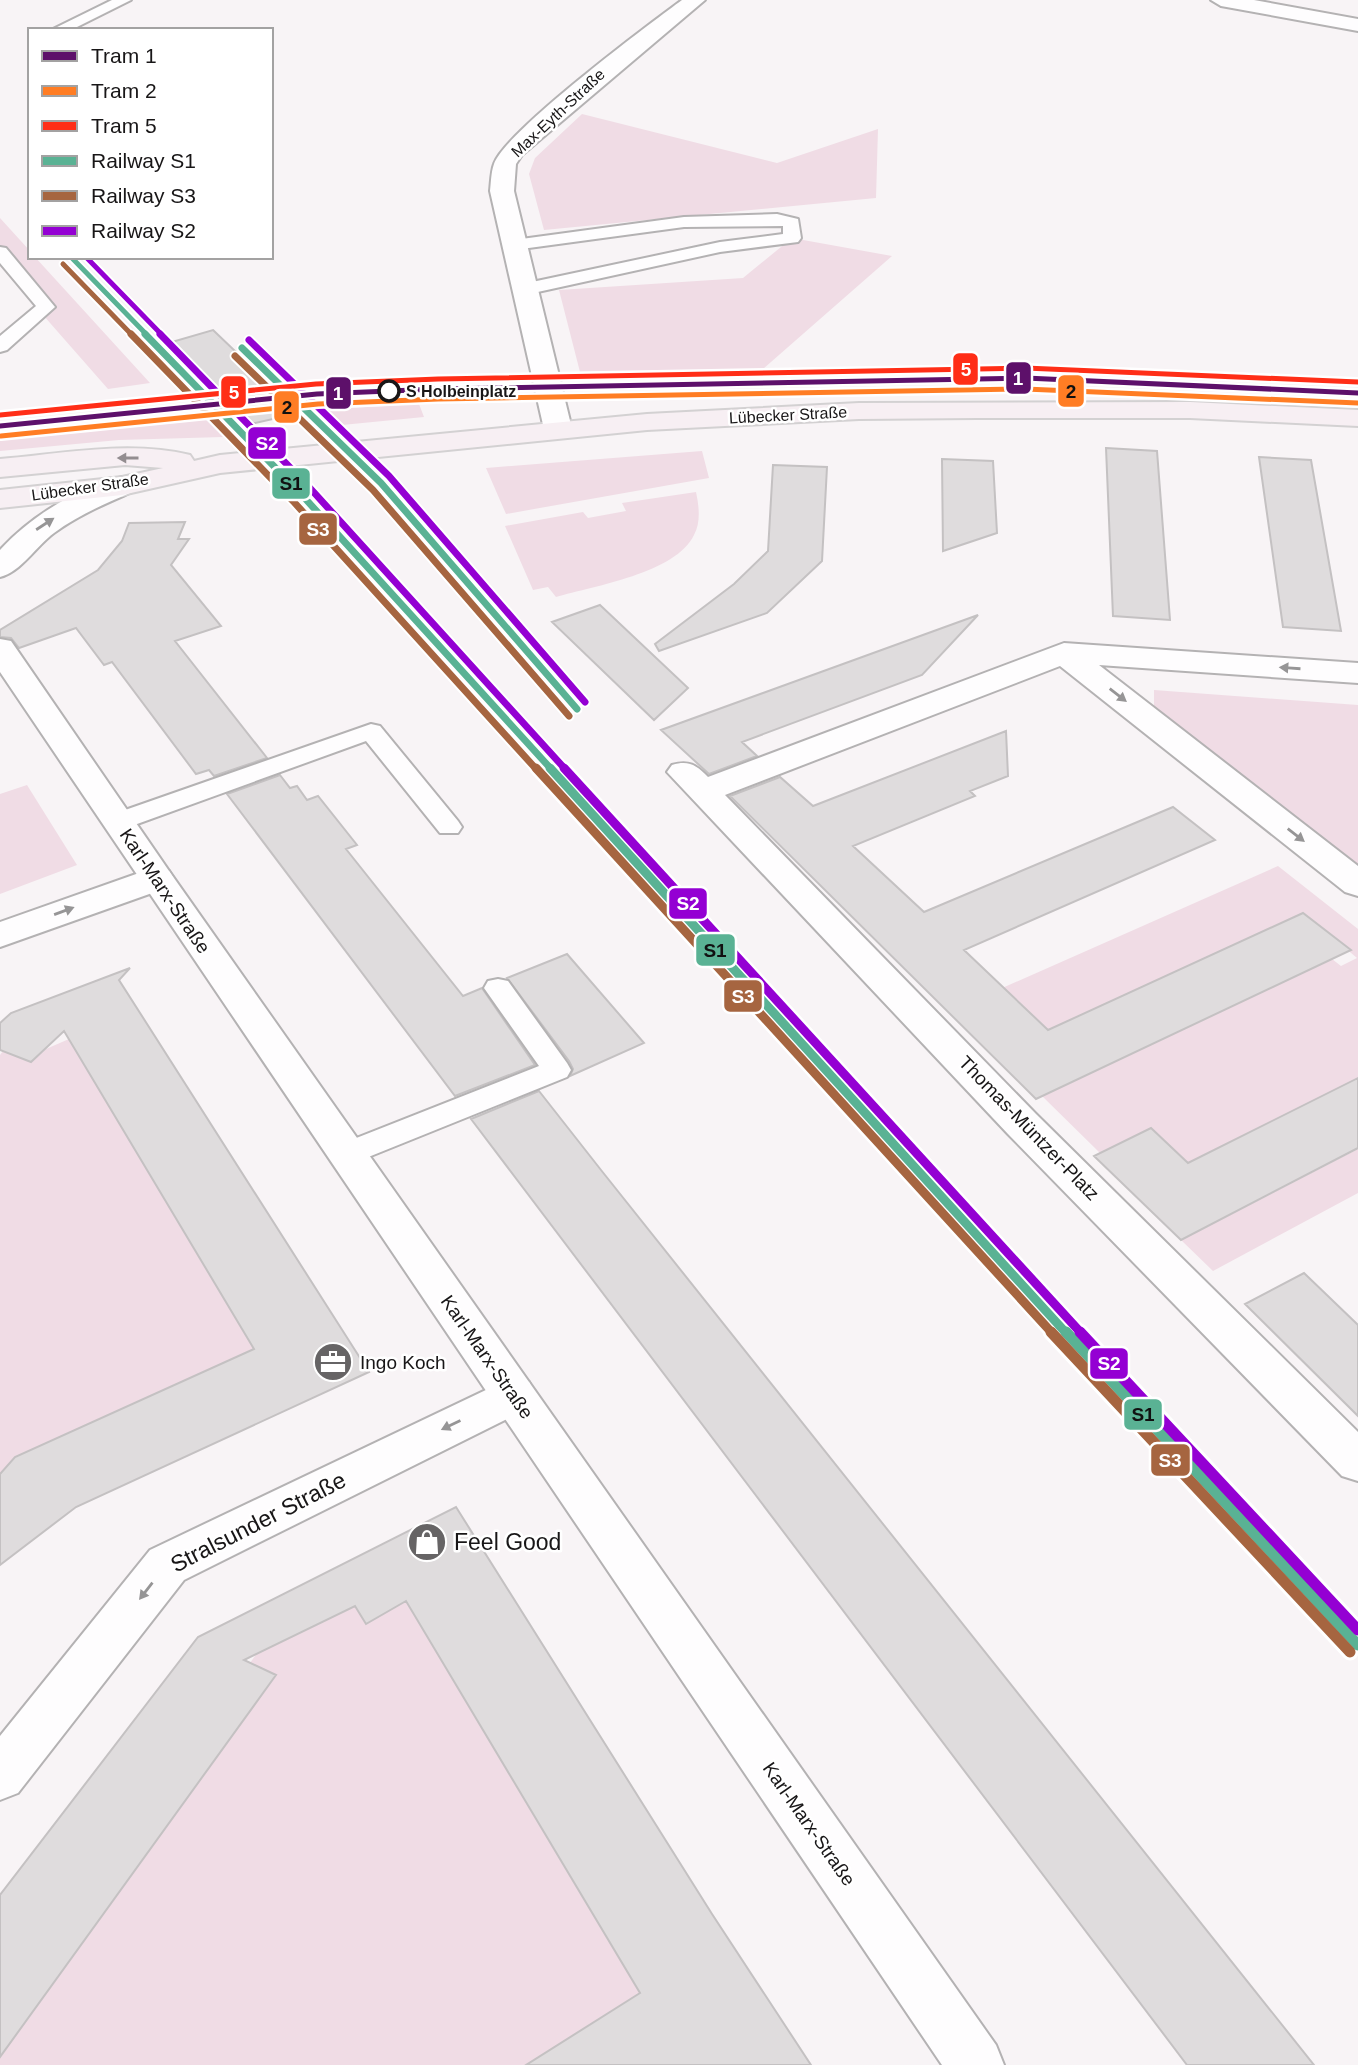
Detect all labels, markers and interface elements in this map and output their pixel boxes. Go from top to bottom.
legend [28,28,273,259]
text: Tram 1 [91,44,157,67]
street label: Max-Eyth-Straße [508,65,608,160]
text: Tram 2 [91,79,157,102]
text: Tram 5 [91,114,157,137]
text: Railway S1 [91,149,196,172]
text: Railway S3 [91,184,196,207]
text: Railway S2 [91,219,196,242]
line badge: 5 [952,352,979,386]
text: 5 [961,359,972,380]
line badge: 1 [1005,361,1032,395]
text: 1 [1013,368,1024,389]
line badge: 2 [1057,374,1085,408]
line badge: 5 [220,375,247,409]
line badge: 1 [325,376,352,410]
marker: S Holbeinplatz [378,380,400,402]
text: 2 [1066,381,1076,402]
text: 5 [229,382,240,403]
text: 1 [333,383,344,404]
place label: S Holbeinplatz [406,383,516,400]
line badge: 2 [273,390,300,424]
text: 2 [282,397,292,418]
street label: Lübecker Straße [728,403,848,427]
line badge: S2 [247,426,287,460]
text: S2 [255,433,279,454]
one-way arrow [116,452,138,464]
line badge: S1 [271,467,311,500]
street label: Lübecker Straße [30,470,150,504]
text: S1 [279,473,303,494]
line badge: S3 [298,512,338,546]
one-way arrow [35,518,54,531]
text: S3 [306,519,330,540]
one-way arrow [1279,662,1301,673]
one-way arrow [1108,687,1126,702]
street label: Karl-Marx-Straße [116,825,214,957]
one-way arrow [1287,828,1305,843]
line badge: S2 [668,887,708,920]
text: S2 [676,893,700,914]
one-way arrow [54,905,75,916]
line badge: S1 [695,933,736,967]
text: S1 [703,940,727,961]
line badge: S3 [723,979,763,1013]
text: S3 [731,986,755,1007]
street label: Thomas-Müntzer-Platz [955,1052,1103,1204]
street label: Karl-Marx-Straße [437,1291,537,1423]
office icon: Ingo Koch [312,1341,354,1383]
line badge: S2 [1089,1347,1129,1380]
place label: Ingo Koch [360,1352,446,1373]
text: S2 [1097,1353,1121,1374]
line badge: S1 [1123,1398,1163,1431]
text: S1 [1131,1404,1155,1425]
one-way arrow [441,1419,461,1430]
line badge: S3 [1150,1443,1191,1477]
text: S3 [1158,1450,1182,1471]
street label: Stralsunder Straße [166,1467,350,1577]
shop icon: Feel Good [406,1521,448,1563]
place label: Feel Good [454,1529,561,1555]
one-way arrow [139,1581,154,1599]
street label: Karl-Marx-Straße [759,1758,859,1890]

